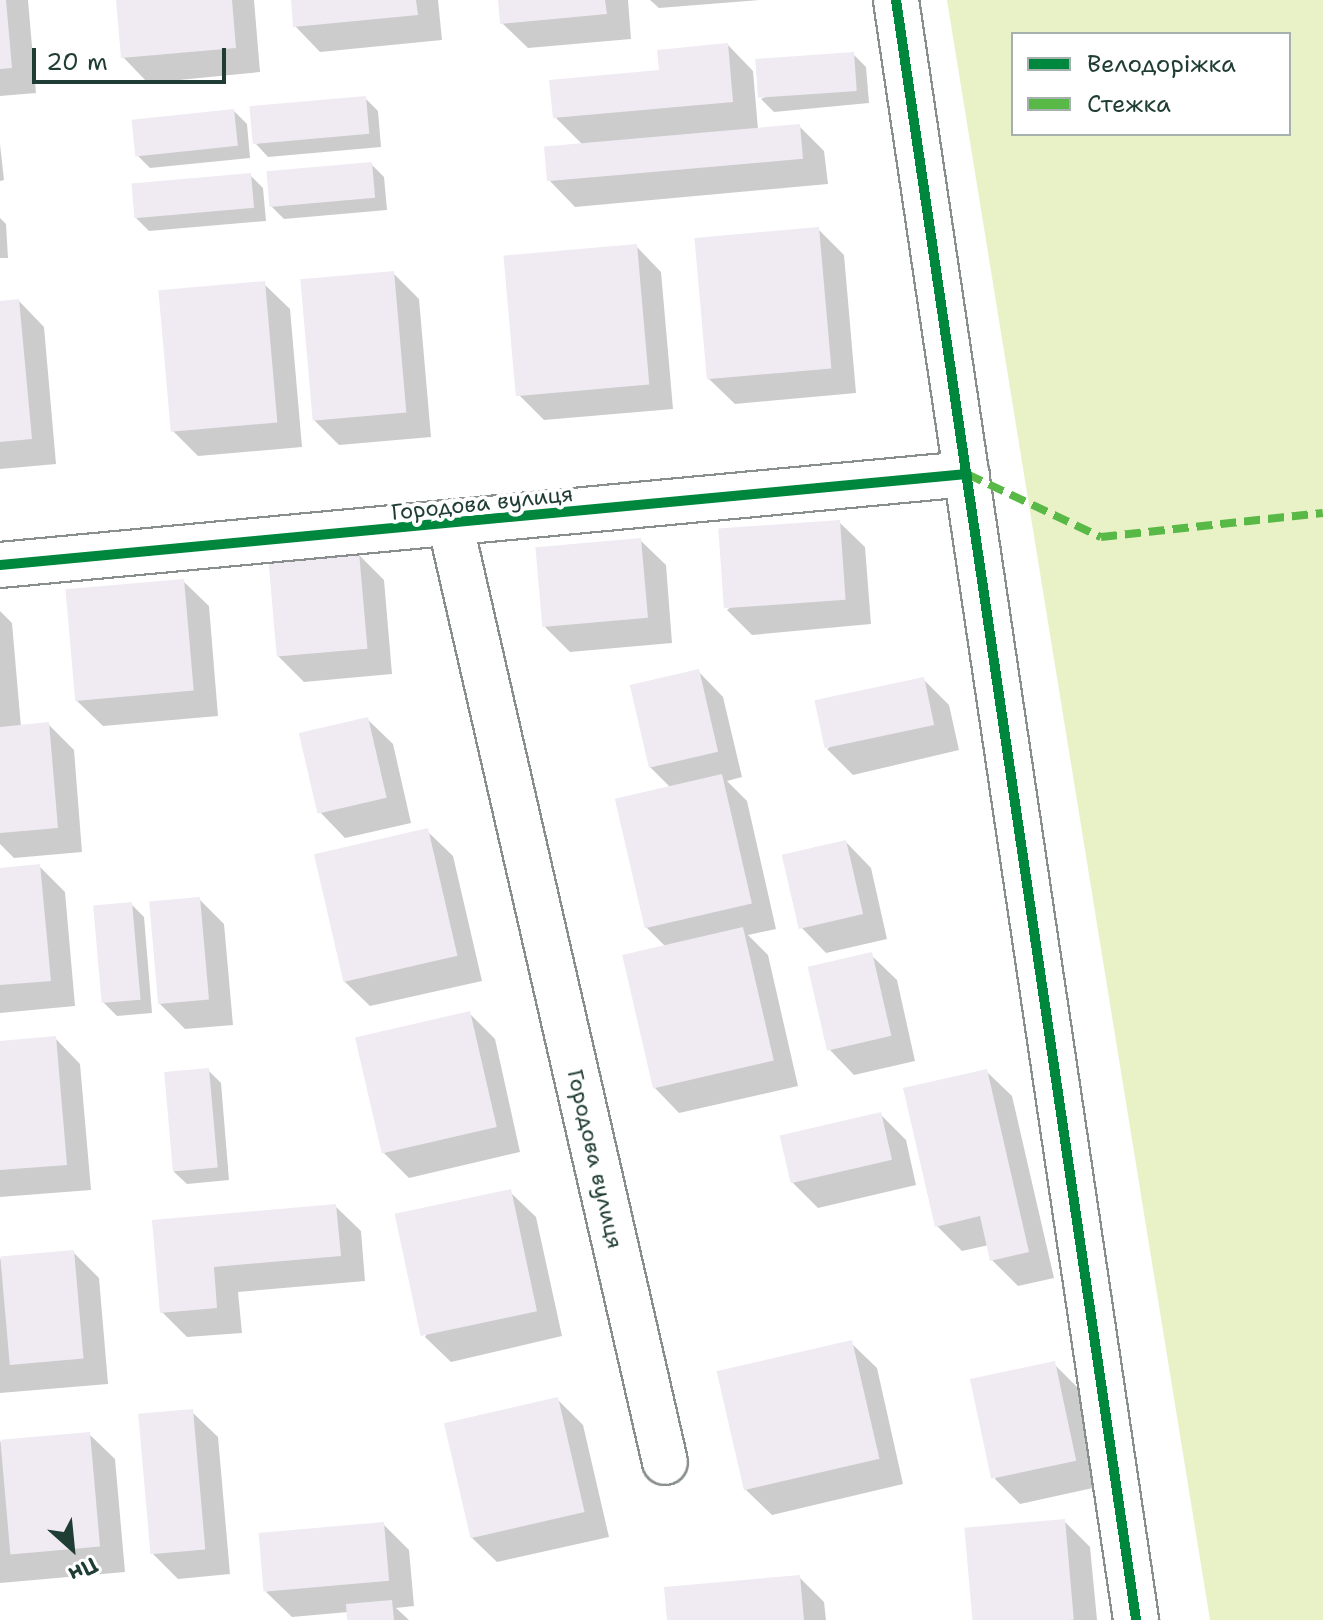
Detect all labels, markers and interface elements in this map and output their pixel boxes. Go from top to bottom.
scale bar [36,32,230,82]
legend [1011,32,1291,136]
text: 20 m [46,46,108,78]
text: Велодоріжка [1087,48,1236,80]
text: Стежка [1087,88,1171,120]
street label: Городова вулиця [390,480,574,526]
street label: Городова вулиця [562,1067,628,1251]
north arrow [32,1508,112,1588]
text: Пн [64,1550,103,1589]

